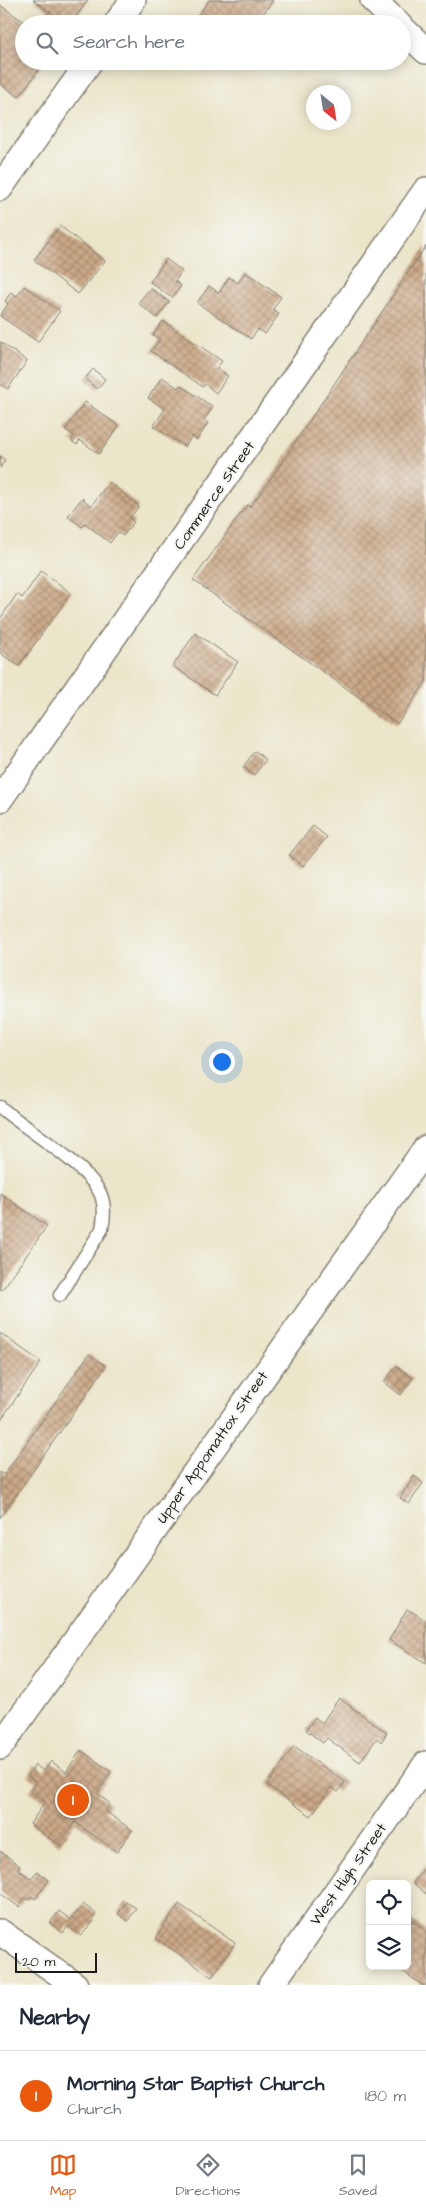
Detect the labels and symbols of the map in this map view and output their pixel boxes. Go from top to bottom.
north arrow [306,85,351,130]
street label: Commerce Street [169,437,260,554]
your location [209,1049,235,1075]
street label: Upper Appomattox Street [152,1367,273,1528]
pin: 1 [57,1781,89,1819]
street label: West High Street [305,1819,392,1930]
scale bar [15,1950,98,1973]

